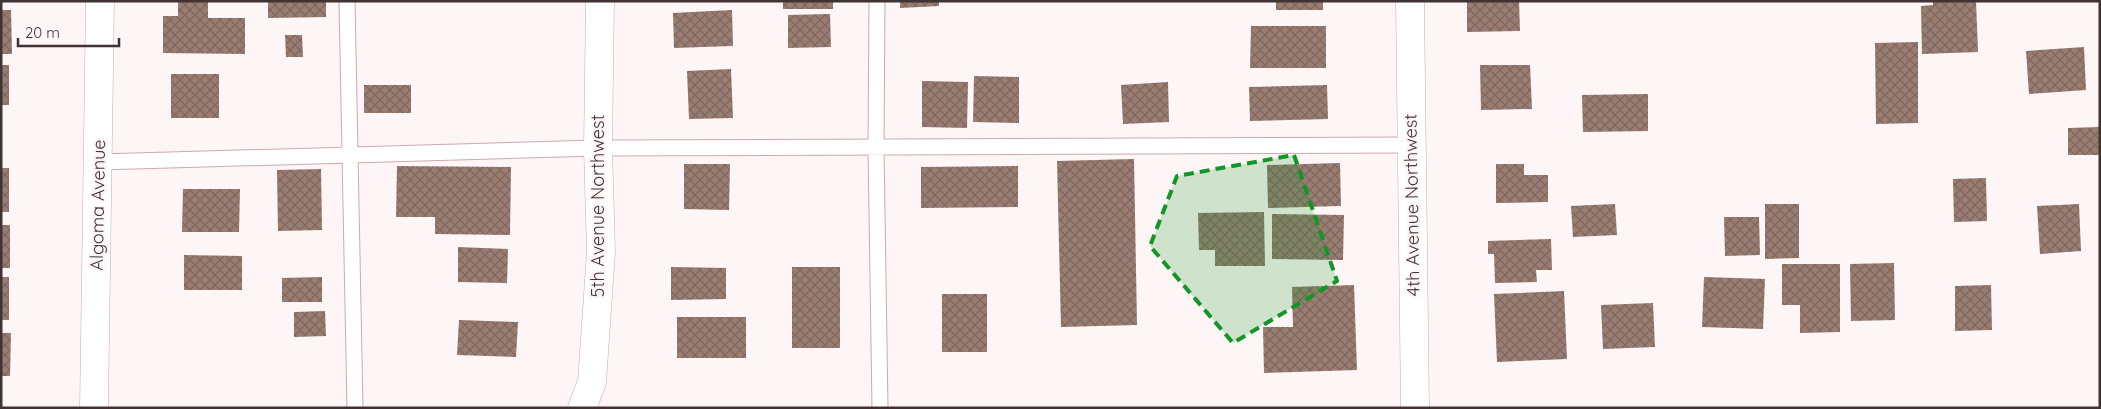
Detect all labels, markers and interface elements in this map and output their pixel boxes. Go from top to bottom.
scale bar [18,15,119,47]
text: 20 m [25,23,60,42]
street label: 4th Avenue Northwest [1398,113,1425,297]
street label: 5th Avenue Northwest [586,114,609,298]
street label: Algoma Avenue [85,139,110,271]

